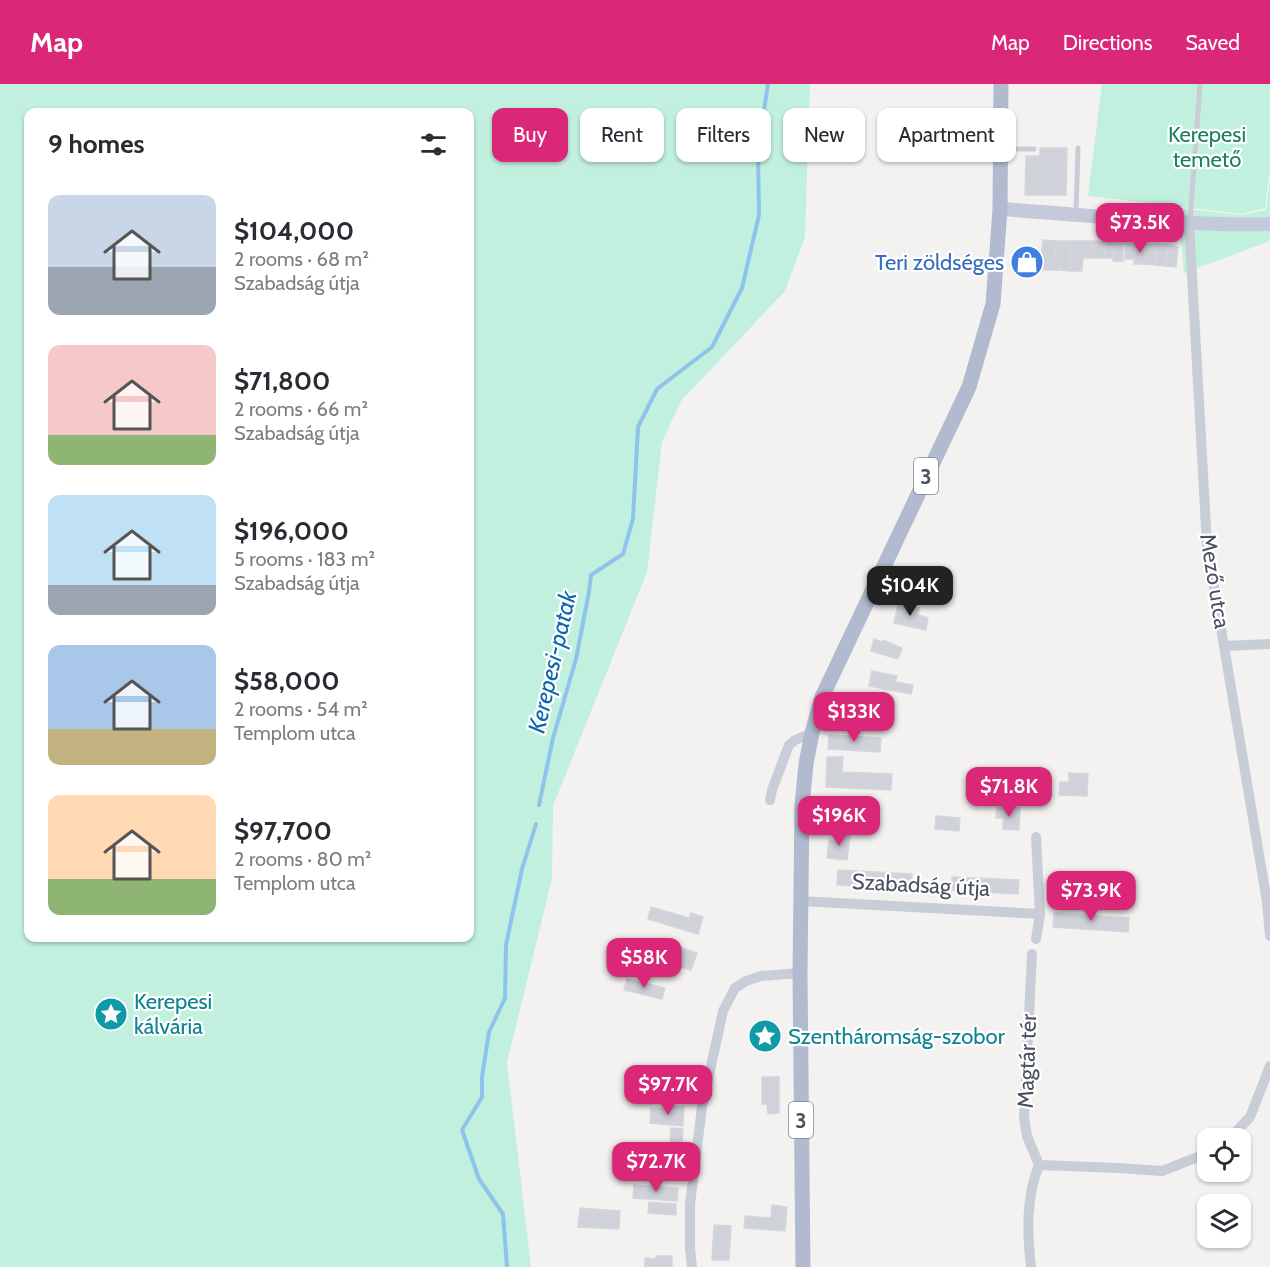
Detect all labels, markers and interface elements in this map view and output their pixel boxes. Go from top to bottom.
text: Map [30,25,83,59]
text: Map [991,30,1030,55]
text: Directions [1063,30,1152,55]
text: Saved [1185,30,1240,55]
chip: Buy [492,108,568,162]
chip: Rent [580,108,664,162]
chip: Filters [676,108,771,162]
chip: New [783,108,865,162]
chip: Apartment [877,108,1016,162]
park label: Kerepesi temető [1168,121,1246,173]
text: 9 homes [48,128,145,160]
icon: filters [417,128,450,161]
pin: $73.5K [1091,203,1189,254]
text: $73.5K [1110,210,1170,234]
text: $104,000 [234,215,354,247]
icon: home [96,219,168,291]
shop icon: Teri zöldséges [1009,244,1045,280]
text: 2 rooms · 68 m² [234,247,369,271]
place label: Teri zöldséges [875,249,1004,276]
text: Szabadság útja [234,271,360,295]
text: $71,800 [234,365,330,397]
icon: home [96,369,168,441]
text: 2 rooms · 66 m² [234,397,368,421]
text: Szabadság útja [234,421,360,445]
road number: 3 [914,458,938,494]
text: $196,000 [234,515,349,547]
icon: home [96,519,168,591]
street label: Mező utca [1194,532,1236,631]
text: 5 rooms · 183 m² [234,547,375,571]
pin: $104K [868,566,952,617]
text: Szabadság útja [234,571,360,595]
text: $104K [881,573,939,597]
water label: Kerepesi-patak [522,587,583,736]
text: $58,000 [234,665,340,697]
icon: home [96,669,168,741]
pin: $133K [812,692,896,743]
text: 2 rooms · 54 m² [234,697,368,721]
text: $133K [827,699,881,723]
text: Templom utca [234,721,355,745]
pin: $71.8K [960,767,1058,818]
text: $71.8K [980,774,1038,798]
pin: $196K [797,796,881,847]
text: $196K [812,803,866,827]
text: $97,700 [234,815,332,847]
icon: home [96,819,168,891]
text: 2 rooms · 80 m² [234,847,371,871]
street label: Szabadság útja [851,868,991,902]
text: Templom utca [234,871,355,895]
pin: $73.9K [1042,871,1140,922]
text: $73.9K [1061,878,1121,902]
pin: $58K [608,938,680,989]
text: $58K [621,945,667,969]
place label: Kerepesi kálvária [134,988,212,1040]
place icon: Kerepesi kálvária [93,996,129,1032]
street label: Magtár tér [1012,1013,1042,1109]
place icon: Szentháromság-szobor [747,1018,783,1054]
place label: Szentháromság-szobor [788,1023,1005,1050]
pin: $97.7K [619,1065,717,1116]
text: $97.7K [638,1072,698,1096]
road number: 3 [789,1102,813,1138]
map controls [1197,1128,1251,1248]
button: locate [1197,1128,1251,1182]
pin: $72.7K [607,1142,705,1193]
text: $72.7K [626,1149,686,1173]
button: layers [1197,1194,1251,1248]

